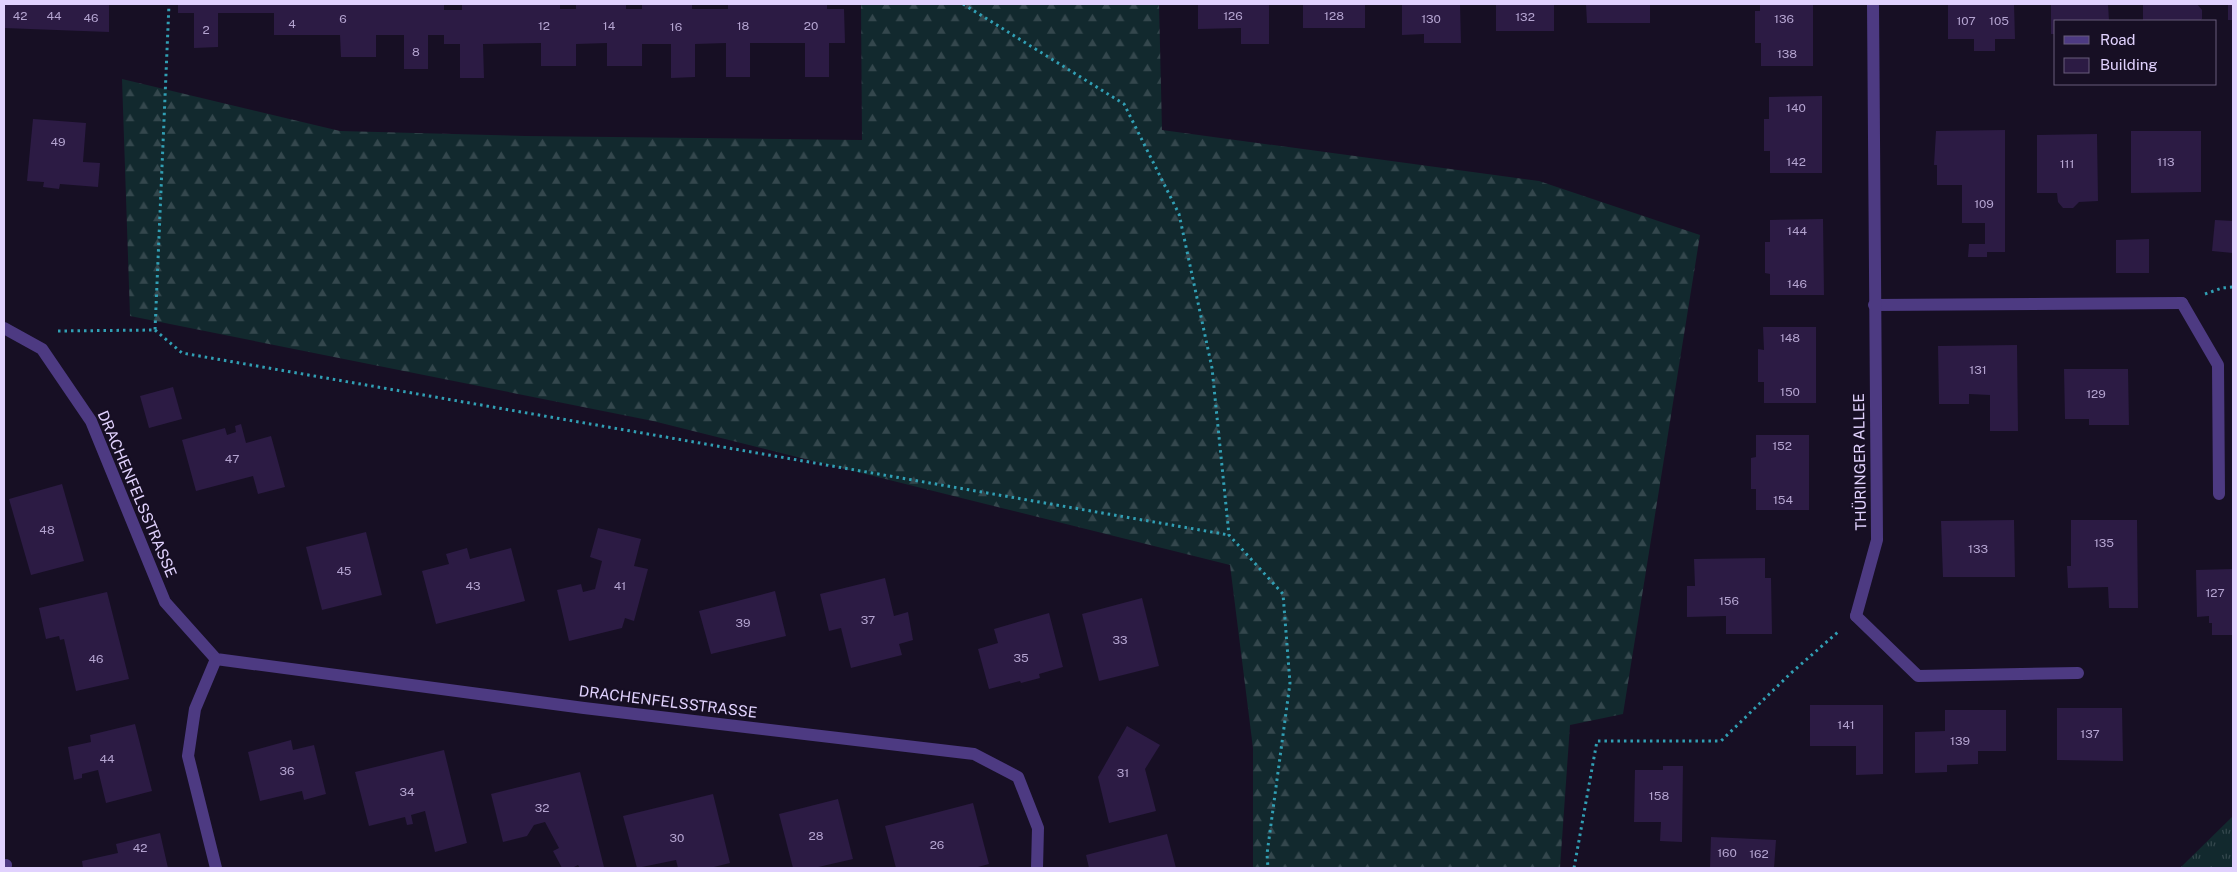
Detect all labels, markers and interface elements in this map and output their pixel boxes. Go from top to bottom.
house number: 42 [13,9,27,23]
house number: 44 [46,9,62,23]
house number: 126 [1223,9,1243,23]
house number: 128 [1324,9,1344,23]
house number: 132 [1515,10,1535,24]
house number: 46 [83,11,99,25]
house number: 6 [339,12,347,26]
house number: 130 [1421,12,1441,26]
house number: 136 [1774,12,1794,26]
house number: 107 [1956,14,1976,28]
house number: 105 [1989,14,2009,28]
house number: 4 [288,17,296,31]
house number: 12 [538,19,550,33]
house number: 14 [603,19,616,33]
house number: 18 [737,19,750,33]
house number: 20 [804,19,818,33]
house number: 16 [670,20,682,34]
legend [2054,20,2217,85]
house number: 2 [202,23,210,37]
text: Road [2100,31,2136,48]
house number: 8 [412,45,420,59]
house number: 138 [1777,47,1797,61]
text: Building [2100,56,2158,73]
house number: 140 [1786,101,1806,115]
house number: 49 [50,135,66,149]
house number: 142 [1786,155,1806,169]
house number: 113 [2157,155,2175,169]
house number: 111 [2060,157,2074,171]
house number: 109 [1974,197,1994,211]
house number: 144 [1787,224,1807,238]
house number: 146 [1787,277,1807,291]
house number: 148 [1780,331,1800,345]
house number: 131 [1969,363,1987,377]
house number: 150 [1780,385,1800,399]
house number: 129 [2086,387,2106,401]
street label: THÜRINGER ALLEE [1849,393,1869,531]
street label: DRACHENFELSSTRASSE [95,408,180,580]
house number: 152 [1772,439,1792,453]
house number: 47 [225,452,239,466]
house number: 154 [1773,493,1794,507]
house number: 48 [39,523,55,537]
house number: 135 [2094,536,2114,550]
house number: 133 [1968,542,1988,556]
house number: 45 [336,564,352,578]
house number: 43 [465,579,481,593]
house number: 41 [614,579,626,593]
house number: 127 [2205,586,2225,600]
house number: 156 [1719,594,1739,608]
house number: 37 [861,613,875,627]
house number: 39 [736,616,750,630]
house number: 33 [1112,633,1128,647]
house number: 35 [1013,651,1029,665]
house number: 46 [88,652,104,666]
street label: DRACHENFELSSTRASSE [578,682,758,721]
house number: 141 [1837,718,1855,732]
house number: 137 [2080,727,2100,741]
house number: 139 [1950,734,1970,748]
house number: 44 [99,752,115,766]
house number: 36 [280,764,294,778]
house number: 31 [1117,766,1129,780]
house number: 34 [399,785,415,799]
house number: 158 [1649,789,1669,803]
house number: 32 [535,801,549,815]
house number: 28 [809,829,824,843]
house number: 30 [670,831,684,845]
house number: 26 [930,838,944,852]
house number: 42 [133,841,147,855]
house number: 160 [1717,846,1737,860]
house number: 162 [1749,847,1769,861]

